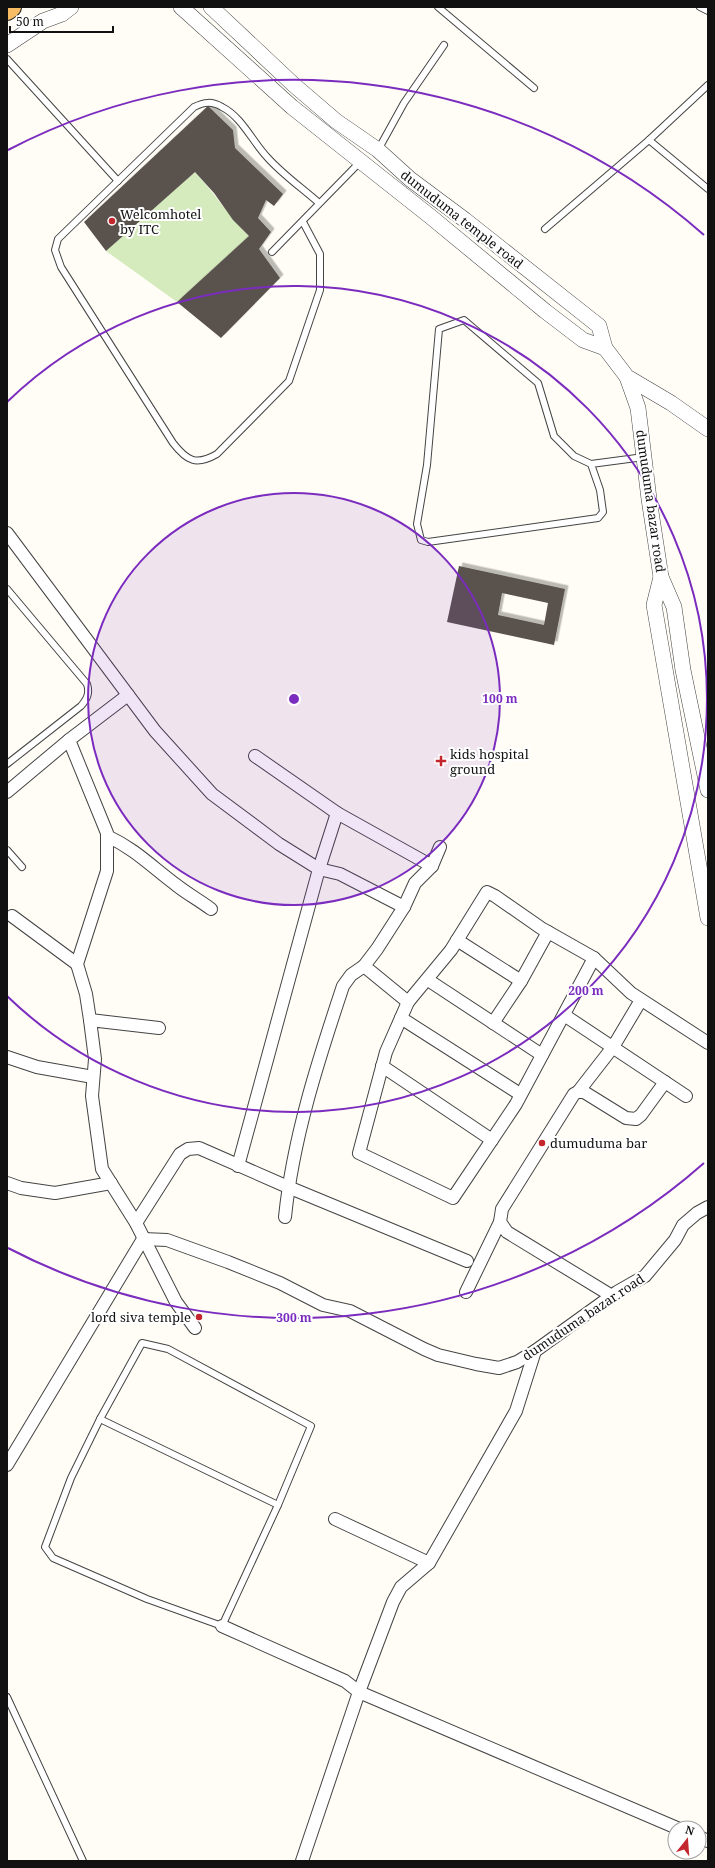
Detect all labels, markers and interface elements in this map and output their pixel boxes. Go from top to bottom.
scale bar [10,8,113,34]
text: 50 m [16,13,44,30]
street label: dumuduma temple road [397,165,527,273]
place label: Welcomhotel by ITC [120,205,201,238]
marker: Welcomhotel by ITC [107,216,117,226]
street label: dumuduma bazar road [632,429,670,573]
text: 100 m [482,690,518,707]
centre of rings [287,692,301,706]
place label: kids hospital ground [450,745,529,778]
marker: kids hospital ground [435,755,447,767]
text: 200 m [568,982,604,999]
place label: dumuduma bar [550,1134,647,1152]
marker: dumuduma bar [537,1138,547,1148]
street label: dumuduma bazar road [518,1269,648,1365]
place label: lord siva temple [91,1308,191,1326]
text: 300 m [276,1309,312,1326]
marker: lord siva temple [194,1312,204,1322]
north arrow [667,1820,707,1860]
text: N [684,1822,697,1838]

